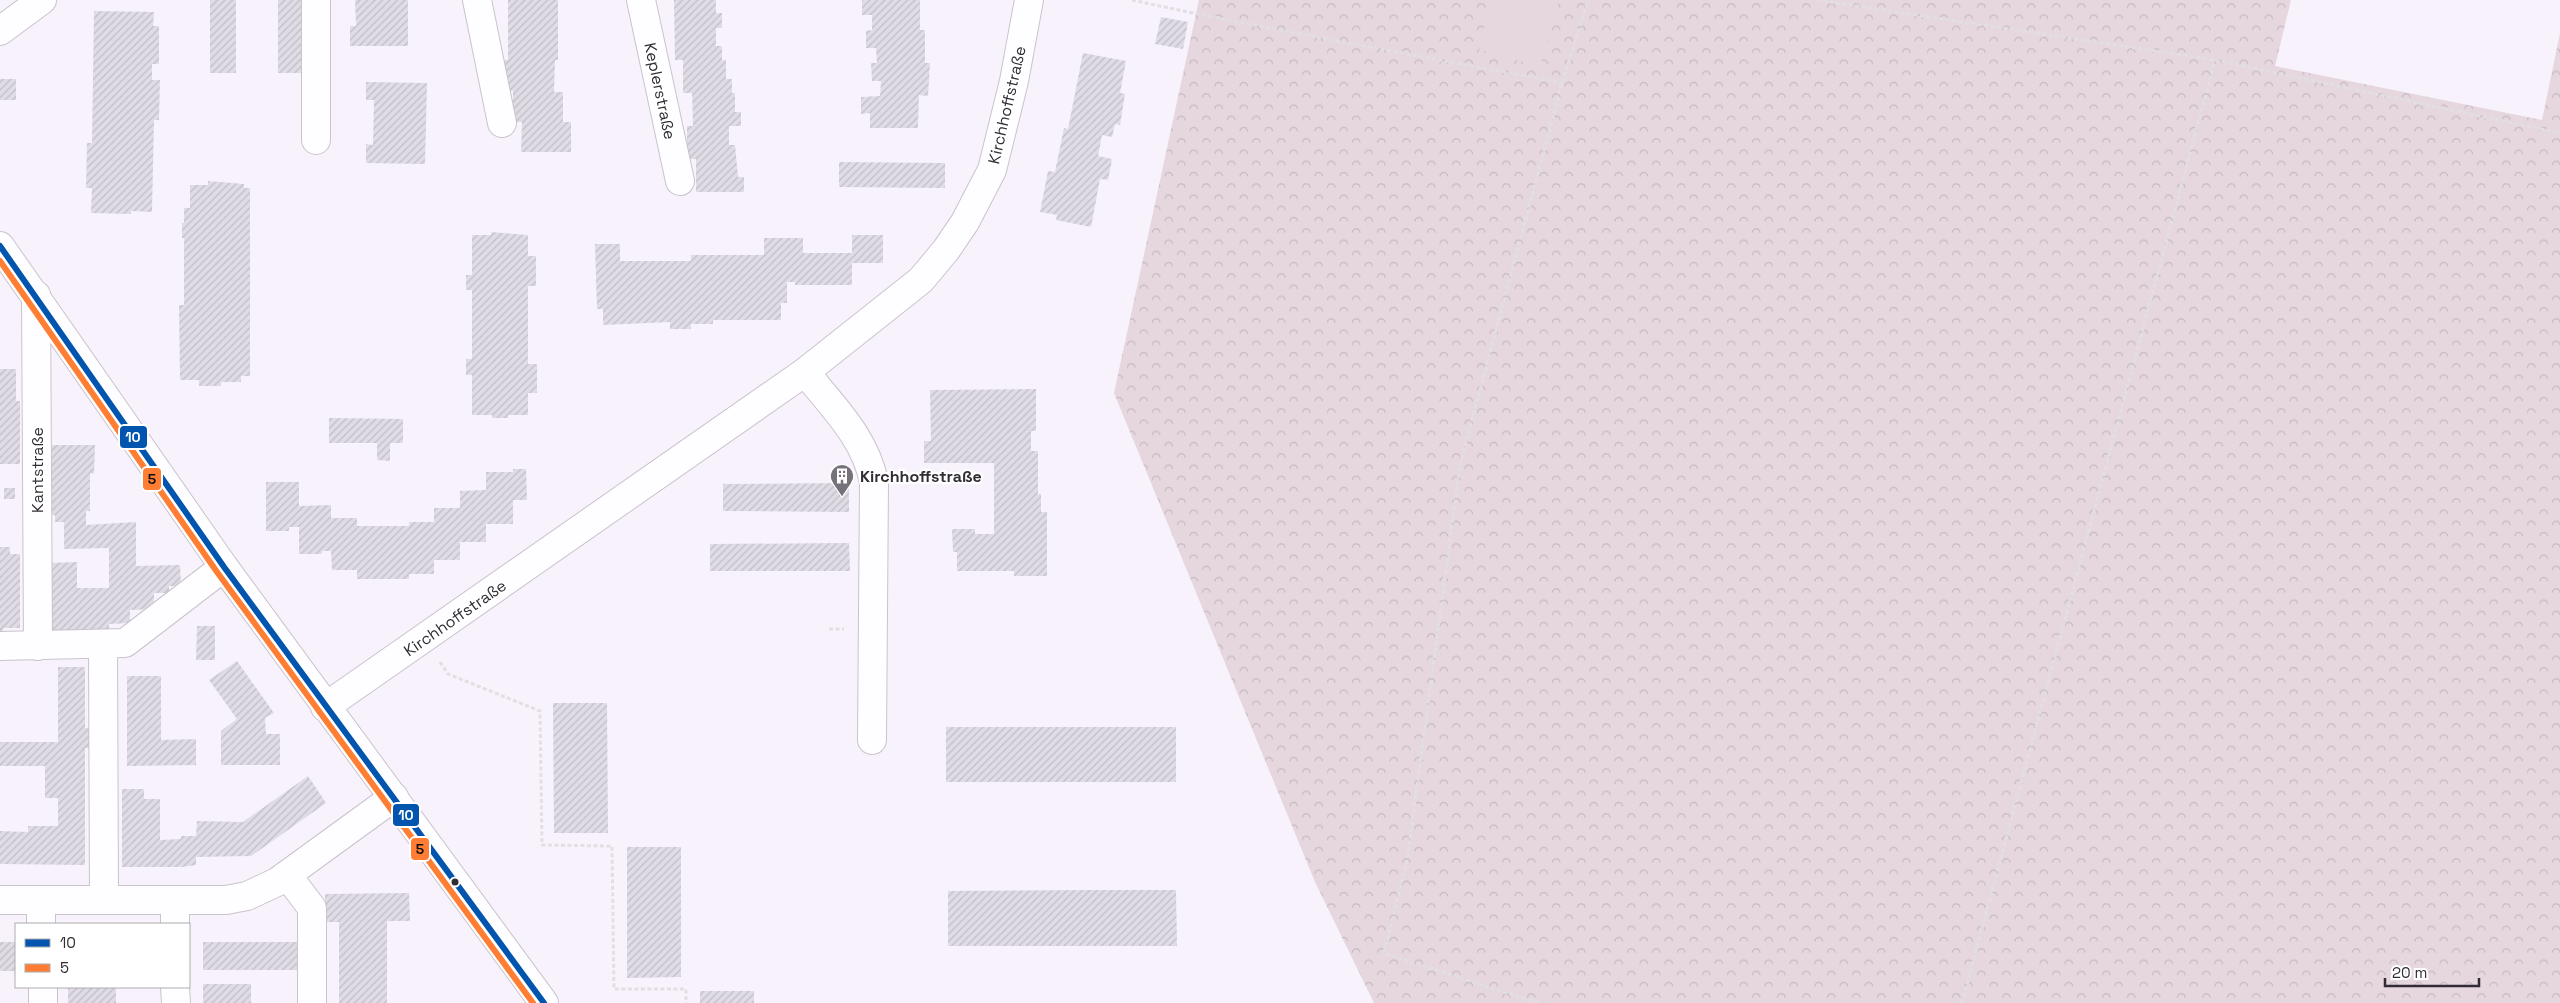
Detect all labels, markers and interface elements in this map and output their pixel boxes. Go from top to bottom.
street label: Keplerstraße [639,41,681,141]
street label: Kirchhoffstraße [983,44,1031,166]
line badge: 10 [119,425,148,449]
street label: Kantstraße [27,427,48,513]
text: 10 [125,428,141,446]
building icon: Kirchhoffstraße [829,463,855,497]
place label: Kirchhoffstraße [860,466,982,487]
line badge: 5 [142,467,162,491]
text: 5 [148,470,156,488]
street label: Kirchhoffstraße [400,575,510,661]
line badge: 10 [392,803,420,827]
text: 10 [398,806,414,824]
line badge: 5 [410,837,430,861]
text: 5 [416,840,424,858]
unlabelled marker [450,877,460,887]
legend [15,923,190,988]
text: 10 [60,933,76,952]
scale bar [2385,956,2479,988]
text: 5 [60,958,69,977]
text: 20 m [2392,963,2427,982]

